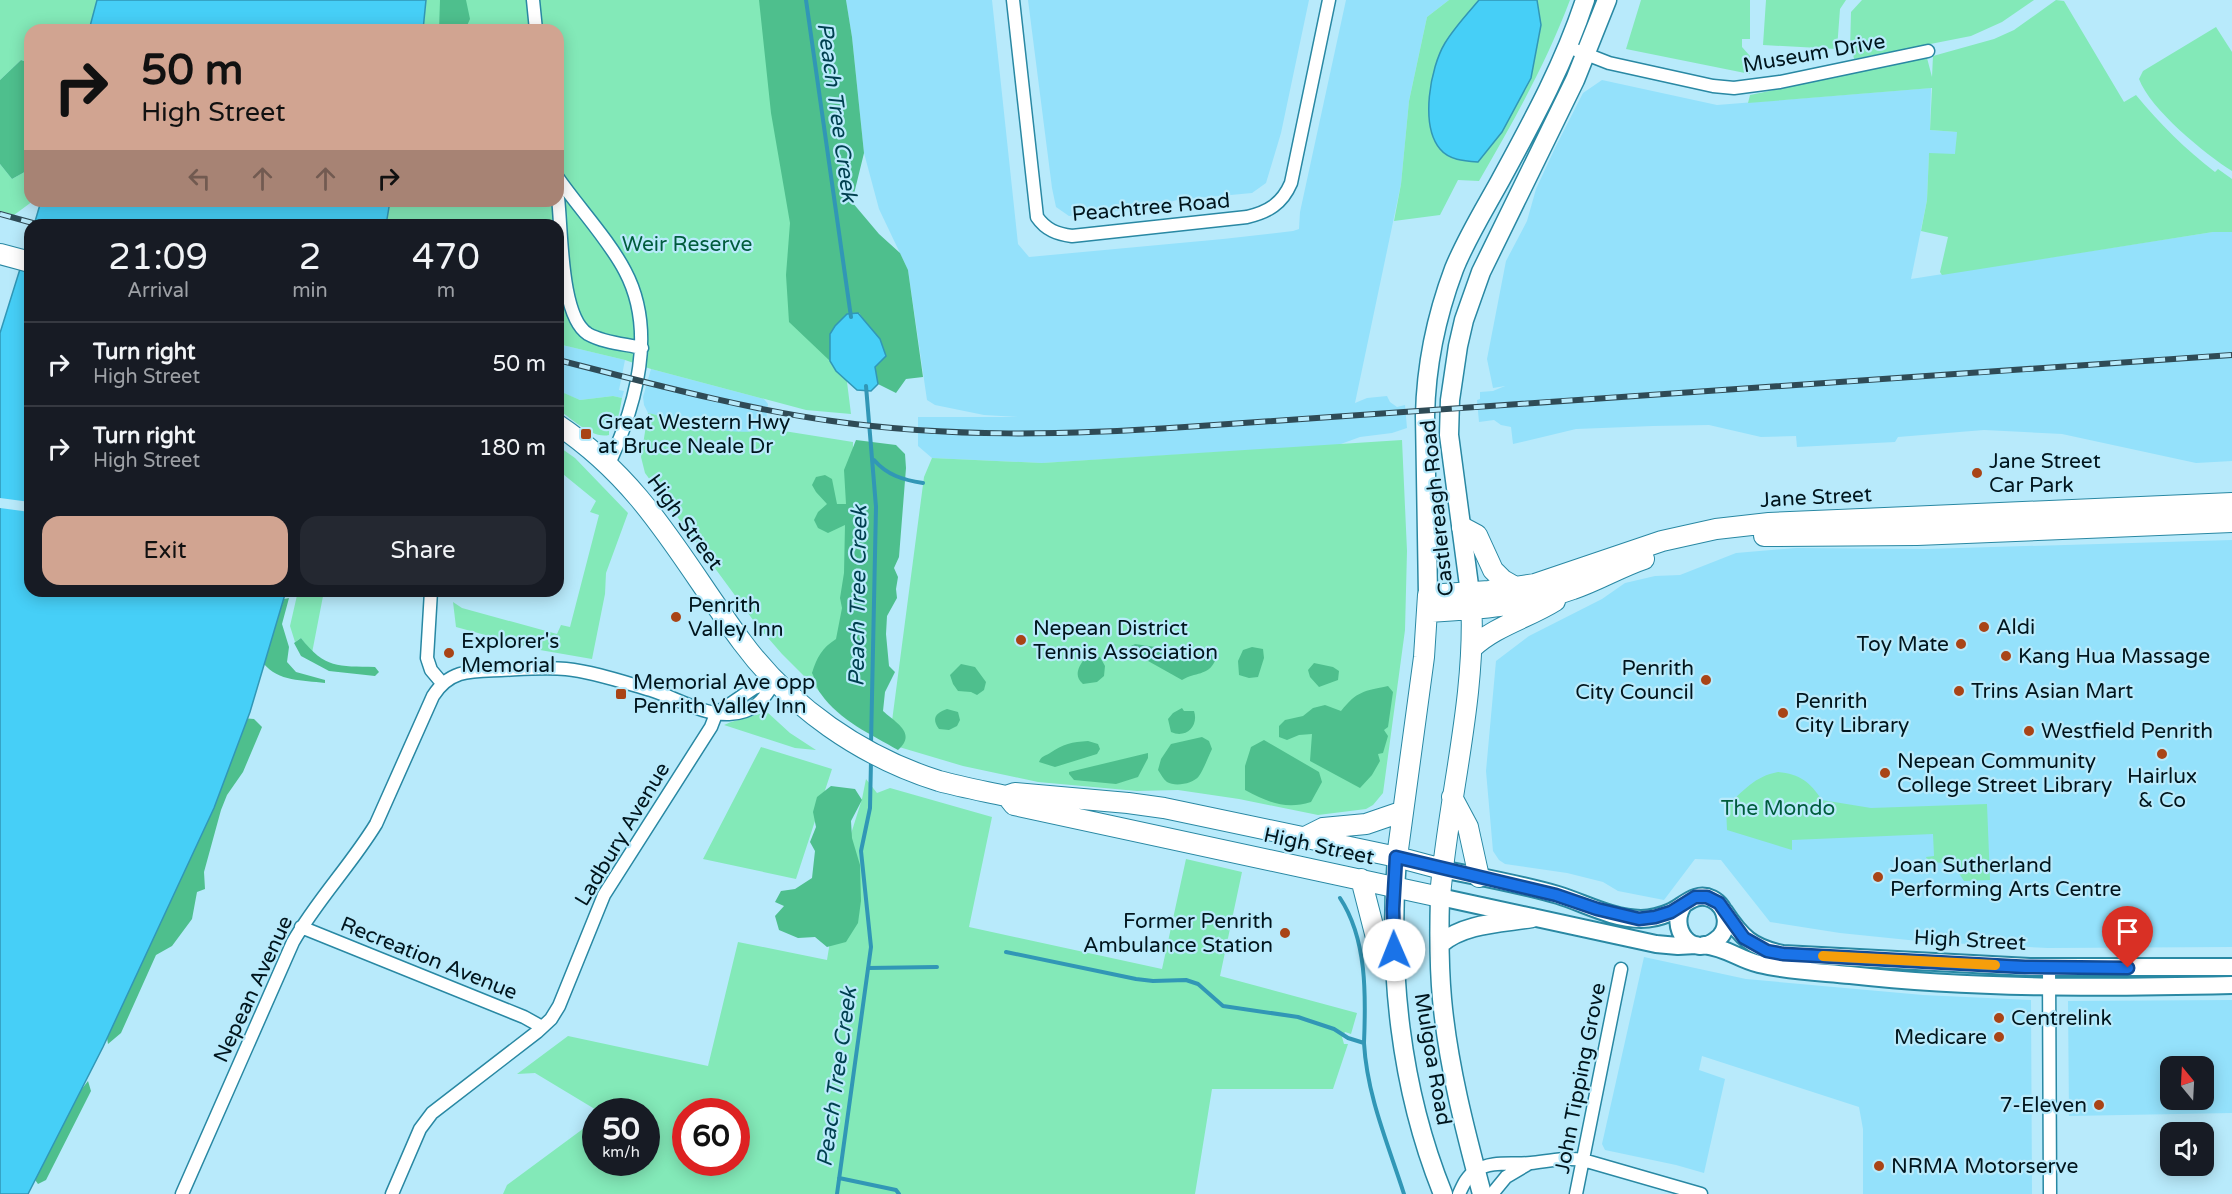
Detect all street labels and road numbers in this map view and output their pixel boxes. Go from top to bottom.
street label: Museum Drive [1741,29,1887,78]
street label: Peachtree Road [1071,188,1231,227]
street label: Castlereagh Road [1416,419,1459,597]
street label: High Street [641,469,728,575]
street label: Jane Street [1760,482,1872,513]
street label: Ladbury Avenue [570,758,675,911]
street label: High Street [1261,823,1376,870]
street label: Nepean Avenue [209,912,298,1066]
street label: Recreation Avenue [337,912,521,1005]
street label: High Street [1913,925,2027,956]
street label: John Tipping Grove [1550,981,1611,1176]
street label: Mulgoa Road [1409,991,1456,1127]

